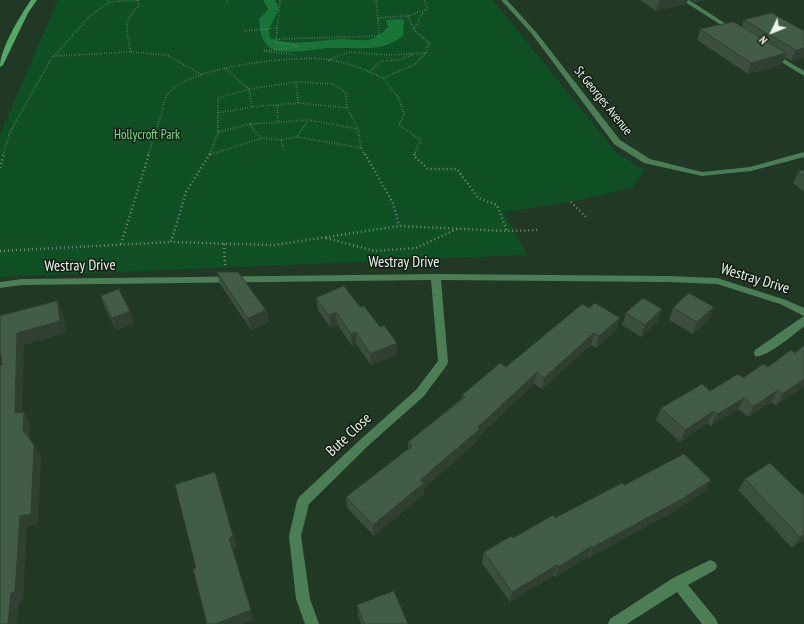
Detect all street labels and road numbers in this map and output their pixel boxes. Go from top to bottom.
street label: St Georges Avenue [571,64,635,138]
street label: Westray Drive [368,254,440,272]
street label: Westray Drive [44,256,116,276]
street label: Westray Drive [718,260,792,298]
street label: Bute Close [323,410,375,460]

